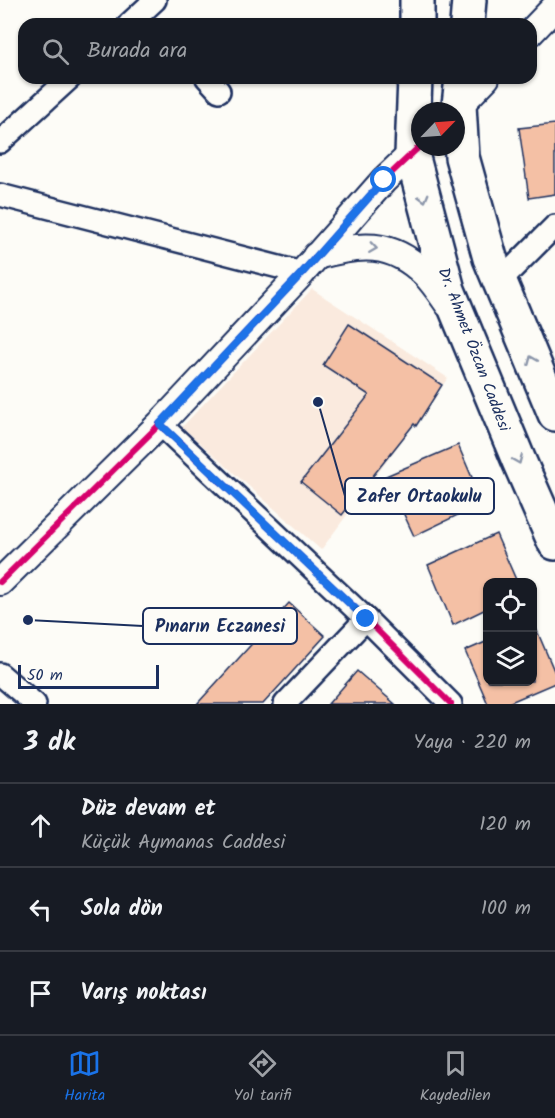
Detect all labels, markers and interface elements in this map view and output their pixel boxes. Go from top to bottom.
search box [18,18,537,84]
text: Burada ara [87,34,187,69]
icon: search [39,35,72,68]
north arrow [411,102,465,156]
route start [370,166,396,192]
one-way arrow [416,193,429,203]
one-way arrow [369,242,378,254]
street label: Dr. Ahmet Özcan Caddesi [431,264,517,436]
one-way arrow [528,355,540,366]
one-way arrow [511,453,523,464]
callout: Zafer Ortaokulu [345,478,494,514]
text: Zafer Ortaokulu [356,483,482,512]
map controls [483,578,537,686]
button: locate [483,578,537,632]
route end [352,605,378,631]
callout: Pınarın Eczanesi [143,608,297,644]
text: Pınarın Eczanesi [155,613,285,642]
button: layers [483,632,537,686]
scale bar [18,662,159,690]
text: 50 m [27,663,63,688]
text: 3 dk [24,722,75,764]
text: Yaya · 220 m [413,727,531,759]
text: Düz devam et [81,792,215,827]
icon: ahead [24,809,57,842]
text: 120 m [479,809,531,841]
text: Küçük Aymanas Caddesi [81,827,285,859]
text: Sola dön [81,892,163,927]
icon: left [24,893,57,926]
text: 100 m [481,893,531,925]
text: Varış noktası [81,976,207,1011]
icon: arrive [24,977,57,1010]
tab: Harita [64,1047,105,1108]
tab: Yol tarifi [233,1047,291,1108]
tab: Kaydedilen [420,1047,491,1108]

